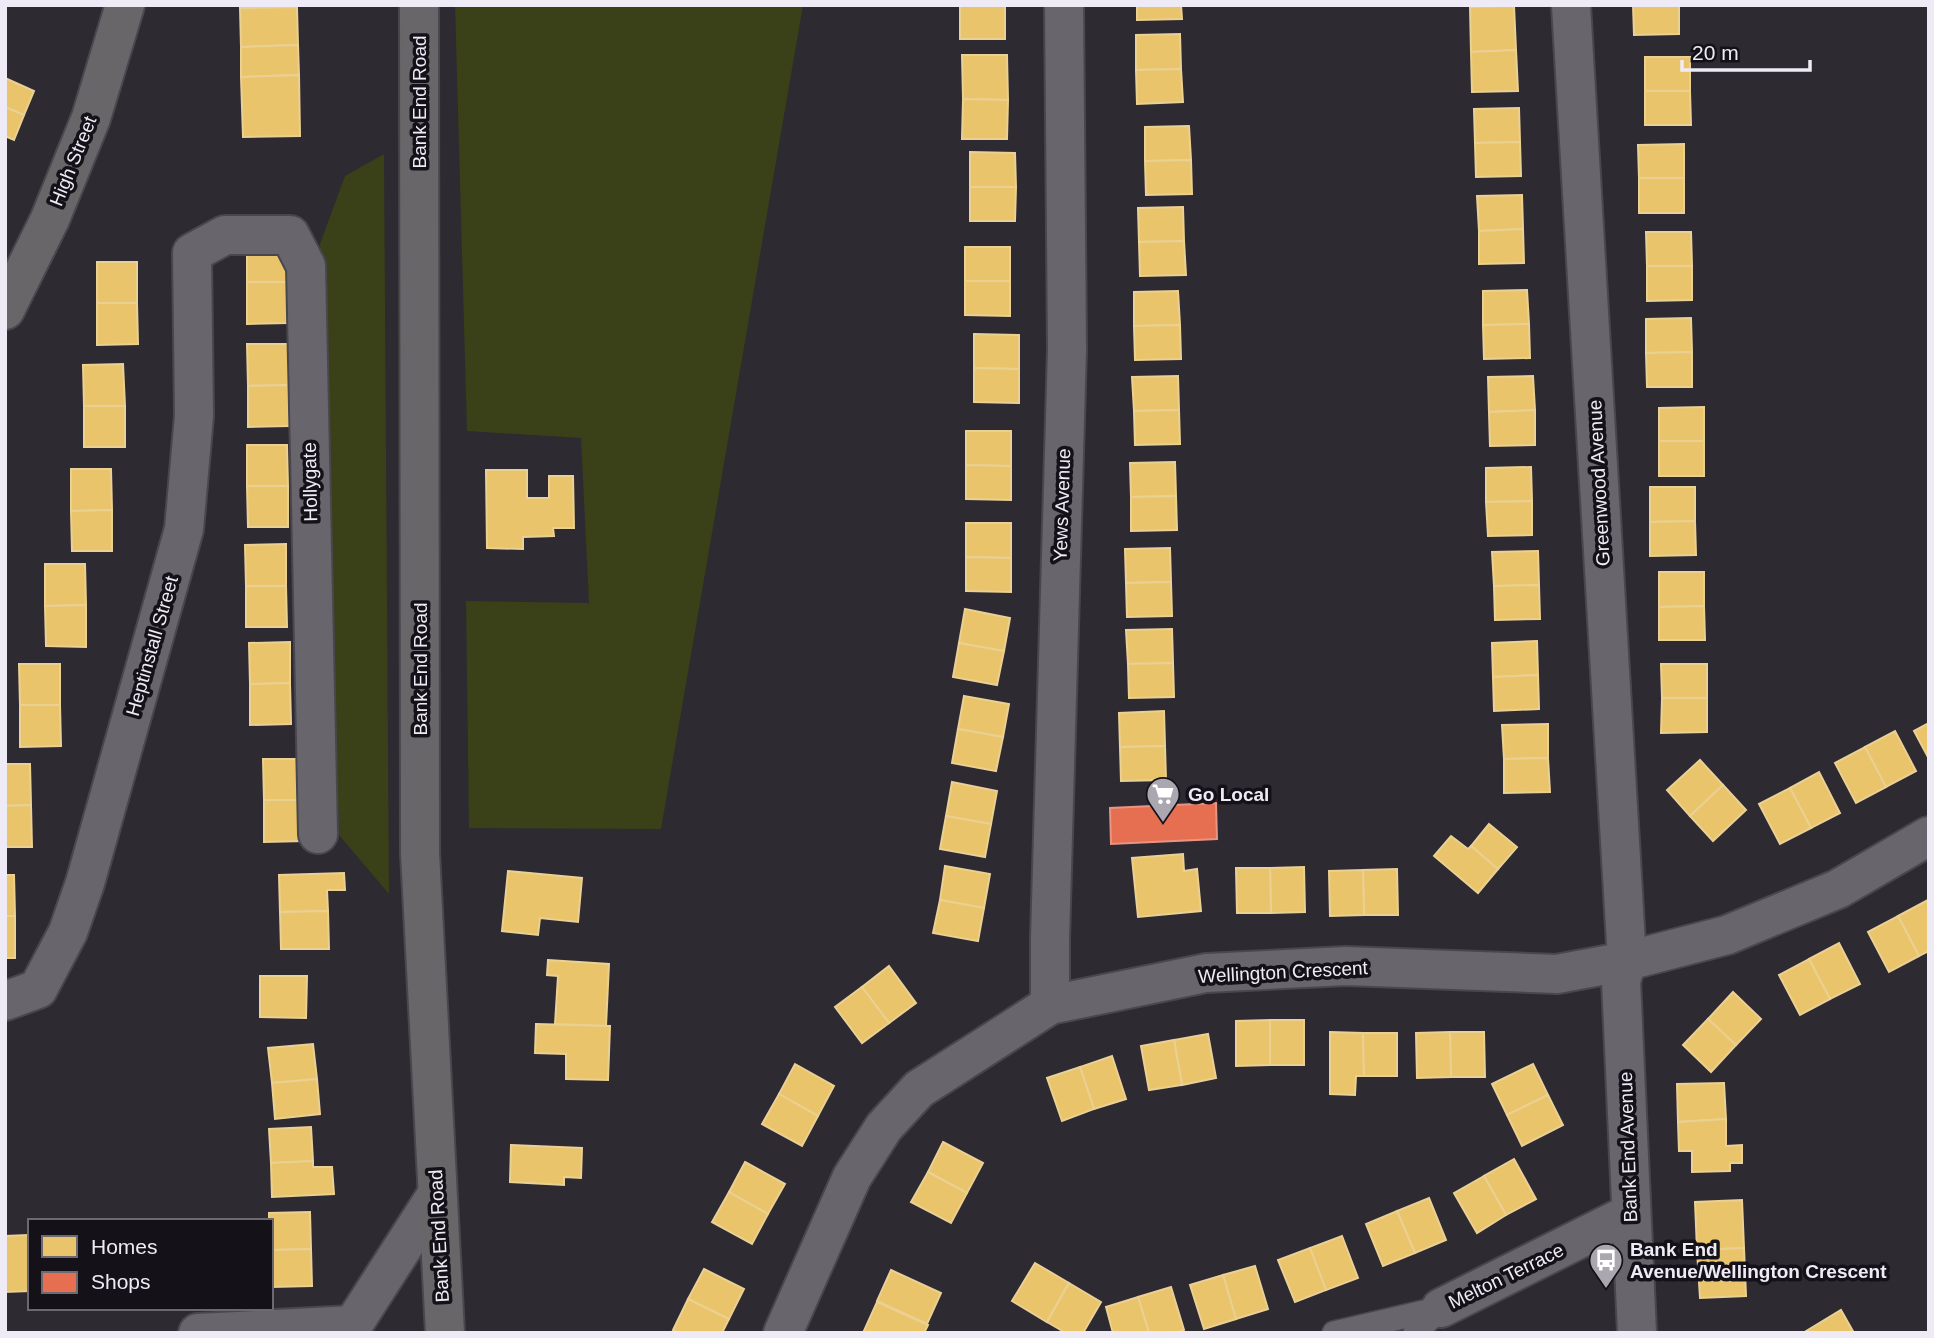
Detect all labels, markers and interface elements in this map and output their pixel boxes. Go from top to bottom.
scale bar [1682,28,1810,72]
street label: Bank End Road [409,35,430,169]
text: 20 m [1692,41,1739,64]
street label: High Street [45,112,101,209]
street label: Greenwood Avenue [1584,399,1614,567]
street label: Hollygate [299,442,321,522]
street label: Yews Avenue [1050,448,1074,562]
street label: Heptinstall Street [122,573,182,718]
street label: Bank End Road [410,602,431,736]
supermarket icon: Go Local [1144,775,1182,824]
place label: Go Local [1188,784,1269,805]
street label: Wellington Crescent [1198,957,1369,987]
street label: Bank End Avenue [1615,1071,1641,1223]
street label: Bank End Road [425,1169,453,1303]
legend [28,1219,273,1310]
text: Homes [91,1235,158,1258]
street label: Melton Terrace [1445,1239,1567,1313]
place label: Bank End Avenue/Wellington Crescent [1630,1239,1887,1282]
bus stop icon: Bank End Avenue/Wellington Crescent [1587,1241,1625,1290]
text: Shops [91,1270,151,1293]

